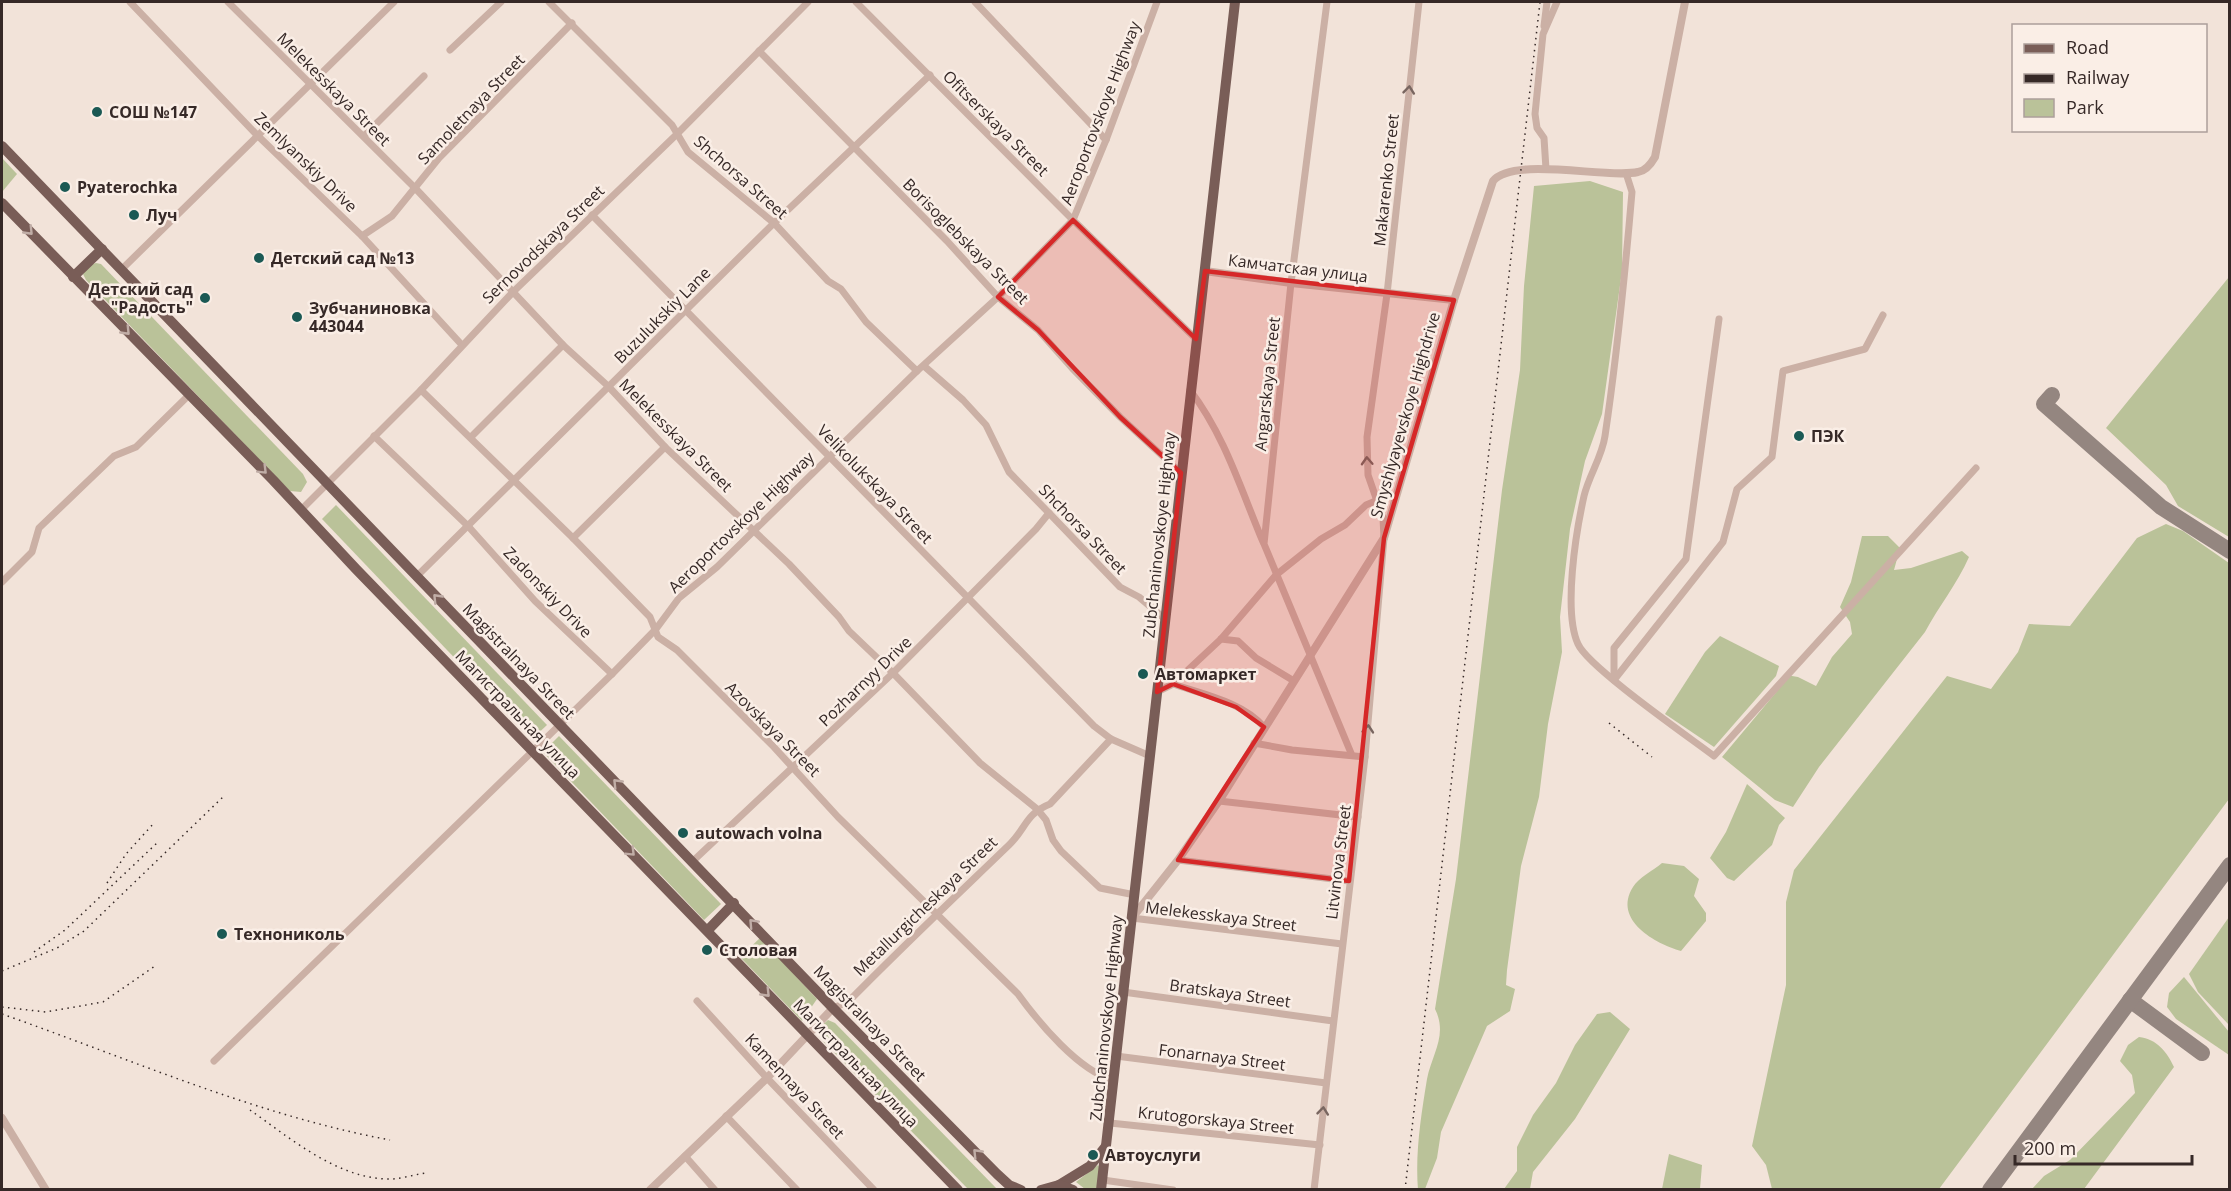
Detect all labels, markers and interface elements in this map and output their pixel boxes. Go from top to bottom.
street label: Aeroportovskoye Highway [1055,17,1146,208]
legend [2012,24,2207,132]
street label: Melekesskaya Street [272,27,396,151]
text: Road [2066,35,2109,59]
street label: Samoletnaya Street [413,49,530,169]
street label: Ofitserskaya Street [938,65,1054,181]
text: Railway [2066,65,2130,89]
one-way arrow [1403,86,1415,95]
text: Park [2066,95,2104,119]
place label: СОШ №147 [109,101,197,123]
marker: СОШ №147 [90,105,104,119]
street label: Zemlyanskiy Drive [250,107,362,217]
street label: Makarenko Street [1368,113,1404,247]
street label: Shchorsa Street [689,130,793,224]
street label: Borisoglebskaya Street [898,173,1034,309]
place label: Pyaterochka [77,176,178,198]
marker: Pyaterochka [58,180,72,194]
street label: Sernovodskaya Street [477,180,609,308]
place label: Луч [146,204,178,226]
marker: Луч [127,208,141,222]
one-way arrow [21,223,32,234]
place label: Детский сад №13 [271,247,414,269]
street label: Камчатская улица [1227,249,1369,287]
marker: Детский сад №13 [252,251,266,265]
street label: Buzulukskiy Lane [609,262,715,368]
place label: Детский сад "Радость" [89,278,193,318]
marker: Детский сад "Радость" [198,291,212,305]
place label: Зубчаниновка 443044 [309,297,431,337]
street label: Smyshlyayevskoye Highdrive [1365,309,1445,521]
marker: Зубчаниновка 443044 [290,310,304,324]
street label: Angarskaya Street [1249,316,1285,452]
one-way arrow [119,324,130,334]
street label: Melekesskaya Street [614,373,738,497]
street label: Velikolukskaya Street [812,420,938,549]
place label: ПЭК [1811,425,1845,447]
marker: ПЭК [1792,429,1806,443]
street label: Zubchaninovskoye Highway [1137,430,1181,639]
street label: Aeroportovskoye Highway [663,446,819,598]
one-way arrow [1361,456,1374,465]
one-way arrow [255,462,266,473]
street label: Shchorsa Street [1034,479,1132,579]
street label: Zadonskiy Drive [499,542,597,642]
one-way arrow [434,595,445,606]
street label: Magistralnaya Street [458,598,580,724]
street label: Pozharnyy Drive [814,631,916,731]
street label: Магистральная улица [451,645,585,783]
place label: Автомаркет [1155,663,1257,685]
marker: Автомаркет [1136,667,1150,681]
street label: Azovskaya Street [721,677,826,782]
one-way arrow [1361,725,1374,734]
one-way arrow [614,780,625,791]
street label: Litvinova Street [1320,803,1356,921]
place label: autowach volna [695,822,822,844]
marker: autowach volna [676,826,690,840]
street label: Metallurgicheskaya Street [848,831,1002,981]
one-way arrow [624,846,635,856]
street label: Melekesskaya Street [1144,896,1298,936]
street label: Zubchaninovskoye Highway [1084,913,1128,1122]
one-way arrow [749,919,760,930]
place label: Технониколь [234,923,345,945]
marker: Технониколь [215,927,229,941]
place label: Столовая [719,939,797,961]
marker: Столовая [700,943,714,957]
street label: Magistralnaya Street [809,960,931,1086]
street label: Bratskaya Street [1168,974,1292,1012]
one-way arrow [759,985,770,996]
street label: Магистральная улица [789,994,923,1132]
street label: Kamennaya Street [740,1028,850,1144]
street label: Fonarnaya Street [1157,1038,1287,1076]
street label: Krutogorskaya Street [1137,1101,1296,1139]
one-way arrow [1316,1106,1329,1115]
scale bar [2015,1128,2192,1166]
text: 200 m [2024,1136,2076,1160]
place label: Автоуслуги [1105,1144,1201,1166]
marker: Автоуслуги [1086,1148,1100,1162]
one-way arrow [973,1150,984,1161]

